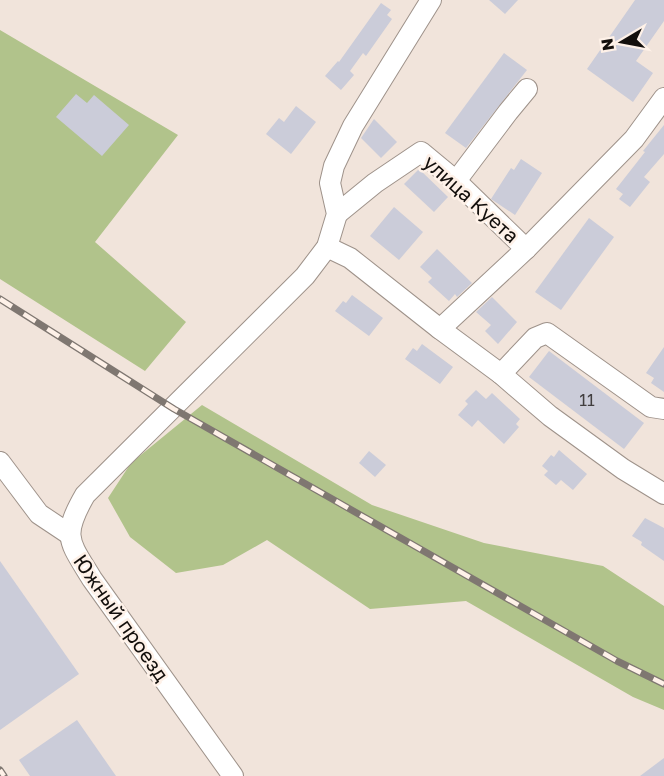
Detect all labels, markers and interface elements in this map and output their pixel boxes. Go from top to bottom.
north arrow [592,12,652,72]
text: N [596,37,618,52]
street label: улица Куета [419,149,524,247]
house number: 11 [579,390,595,410]
street label: Южный проезд [69,549,174,685]

